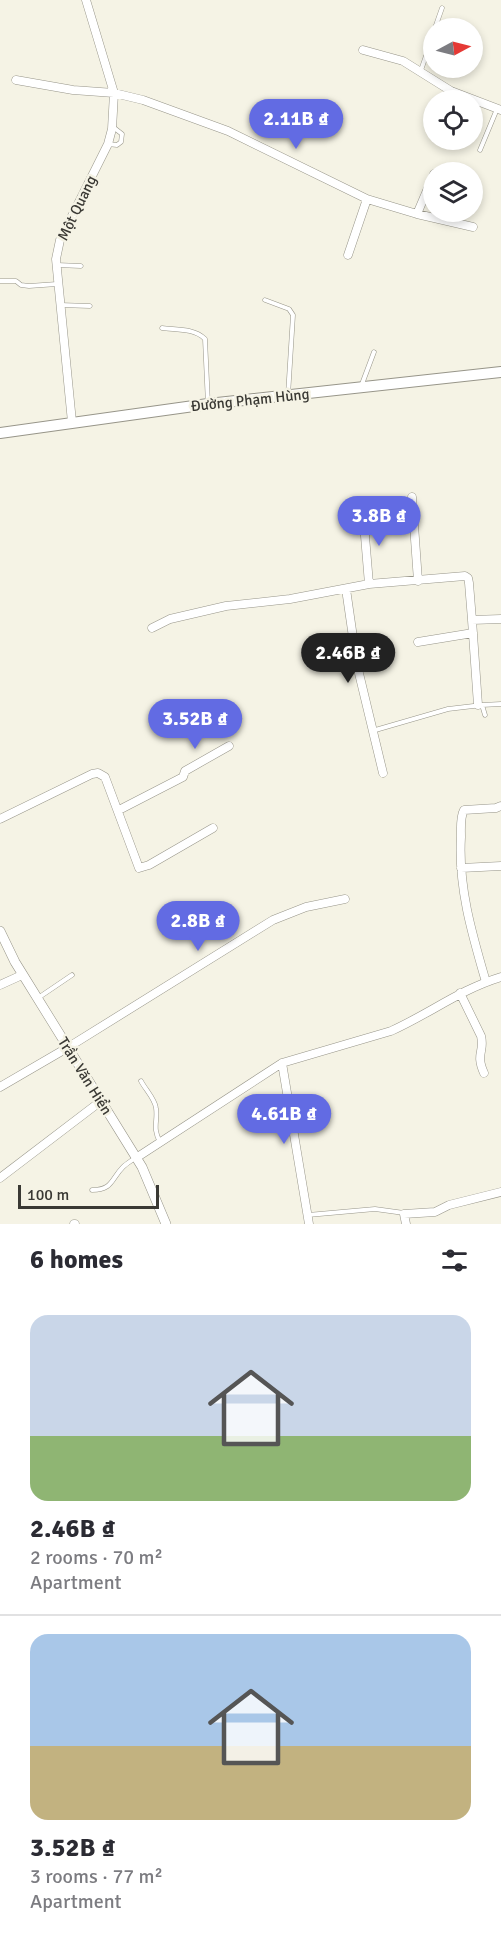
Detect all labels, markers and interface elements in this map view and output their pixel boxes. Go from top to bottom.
north arrow [423,18,483,78]
map controls [423,18,483,222]
button: locate [423,90,483,150]
pin: 2.11B ₫ [241,99,351,150]
text: 2.11B ₫ [263,106,329,131]
button: layers [423,162,483,222]
street label: Một Quang [54,173,100,243]
street label: Đường Phạm Hùng [190,385,310,415]
pin: 3.8B ₫ [330,496,428,547]
text: 3.8B ₫ [352,503,406,528]
pin: 2.46B ₫ [293,633,403,684]
text: 2.46B ₫ [315,640,381,665]
pin: 3.52B ₫ [140,699,250,750]
text: 3.52B ₫ [162,706,228,731]
pin: 2.8B ₫ [149,901,247,952]
text: 2.8B ₫ [171,908,225,933]
street label: Trần Văn Hiển [54,1034,116,1118]
pin: 4.61B ₫ [229,1094,339,1145]
text: 4.61B ₫ [251,1101,317,1126]
scale bar [18,1182,159,1210]
text: 100 m [27,1185,69,1205]
text: 6 homes [30,1244,123,1276]
icon: filters [438,1244,471,1277]
icon: home [197,1354,305,1462]
text: 2.46B ₫ [30,1513,115,1545]
text: 2 rooms · 70 m² [30,1545,163,1570]
text: Apartment [30,1570,122,1595]
icon: home [197,1673,305,1781]
text: 3.52B ₫ [30,1832,115,1864]
text: 3 rooms · 77 m² [30,1864,163,1889]
text: Apartment [30,1889,122,1914]

